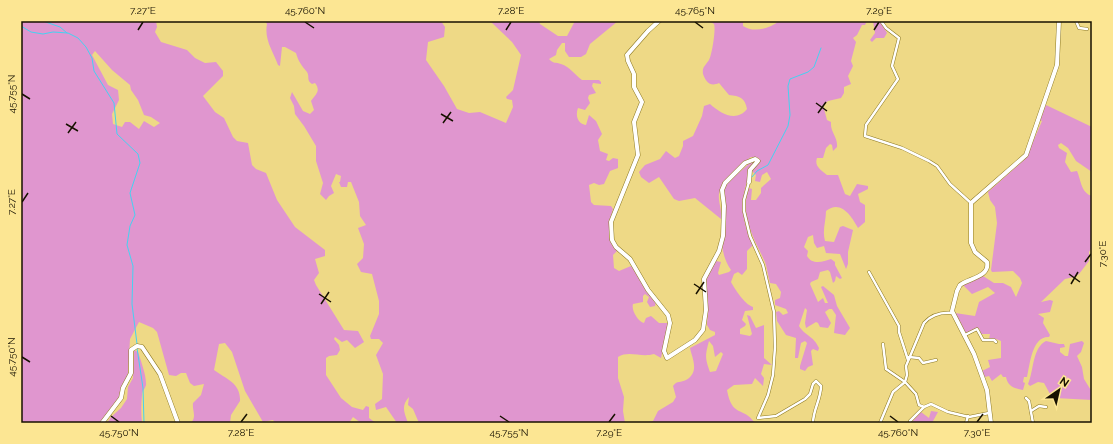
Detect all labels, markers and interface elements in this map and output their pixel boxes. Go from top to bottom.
text: 7.27°E [130,5,156,16]
text: 45.760°N [285,5,325,16]
text: 7.28°E [498,5,524,16]
text: 45.765°N [675,5,715,16]
text: 7.29°E [866,5,892,16]
text: 45.755°N [6,74,17,114]
text: 7.27°E [6,189,17,215]
text: 7.30°E [1097,241,1108,267]
text: 45.750°N [6,337,17,377]
north arrow [1039,370,1079,410]
text: N [1057,374,1071,390]
text: 45.750°N [99,427,139,438]
text: 7.28°E [228,427,254,438]
text: 45.755°N [489,427,529,438]
text: 7.29°E [596,427,622,438]
text: 45.760°N [878,427,918,438]
text: 7.30°E [964,427,990,438]

